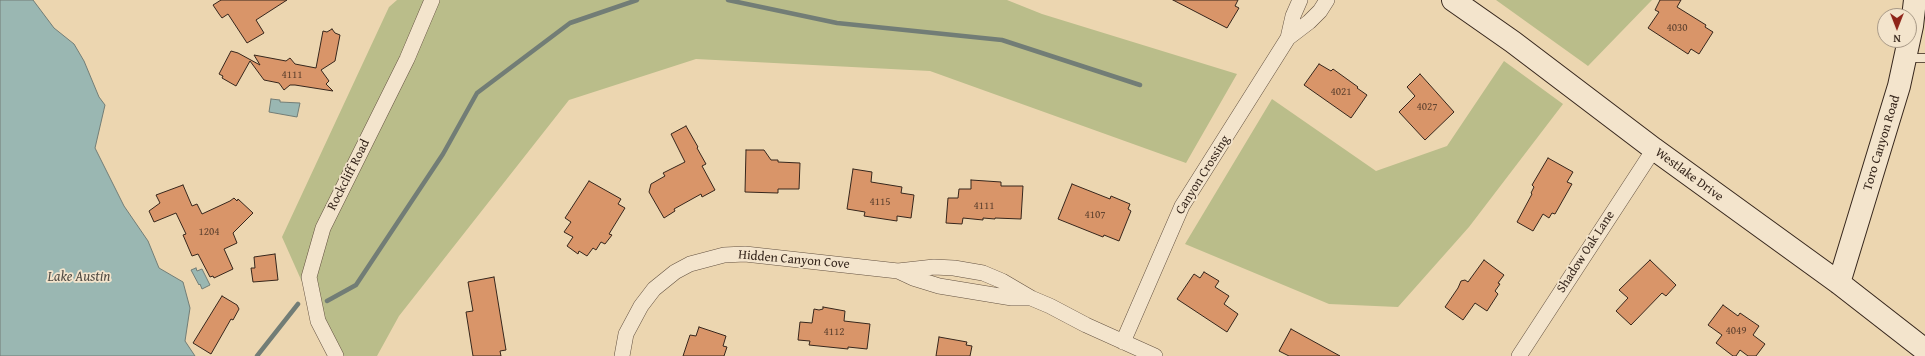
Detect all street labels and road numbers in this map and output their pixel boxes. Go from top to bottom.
street label: Toro Canyon Road [1860,93,1904,193]
street label: Canyon Crossing [1173,133,1233,217]
street label: Rockcliff Road [324,137,374,213]
street label: Westlake Drive [1652,145,1726,205]
street label: Shadow Oak Lane [1554,208,1618,296]
street label: Hidden Canyon Cove [738,247,850,273]

